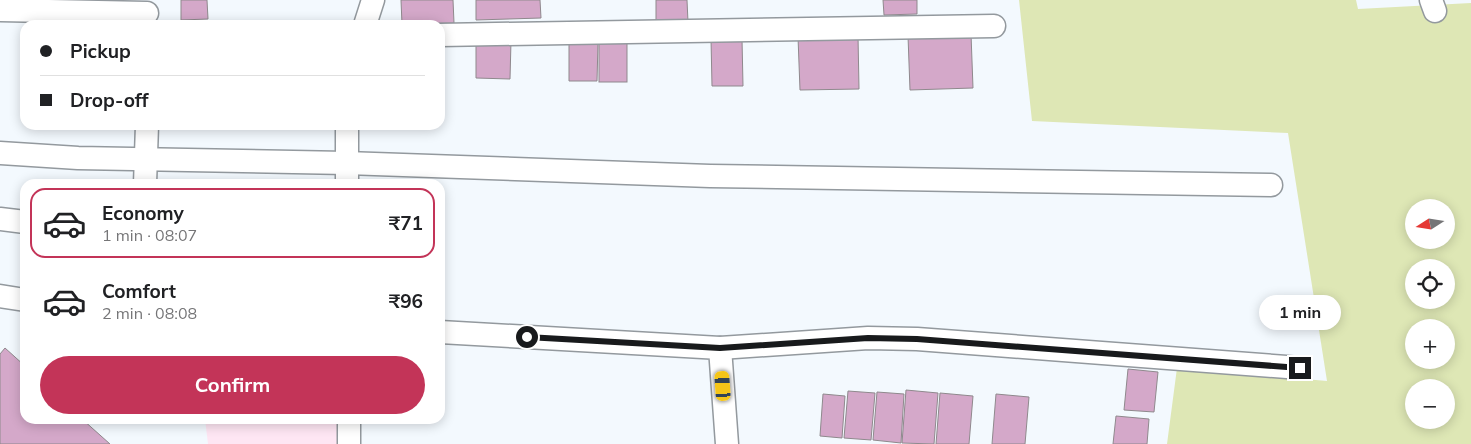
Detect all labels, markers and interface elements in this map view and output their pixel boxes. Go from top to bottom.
text: Pickup [70,39,131,63]
text: Drop-off [70,88,148,112]
north arrow [1405,199,1455,249]
map controls [1405,199,1455,429]
icon: car [42,201,87,246]
text: Economy [102,201,184,225]
text: ₹71 [389,211,423,235]
text: 1 min · 08:07 [102,225,197,245]
button: locate [1405,259,1455,309]
icon: car [42,279,87,324]
text: Comfort [102,279,176,303]
text: ₹96 [389,289,423,313]
callout: 1 min [1259,296,1341,330]
text: 1 min [1279,302,1321,322]
text: 2 min · 08:08 [102,303,197,323]
button: + [1405,319,1455,369]
route start [516,326,538,348]
button: Confirm [40,356,425,414]
route end [1289,357,1311,379]
car [714,371,731,401]
button: − [1405,379,1455,429]

